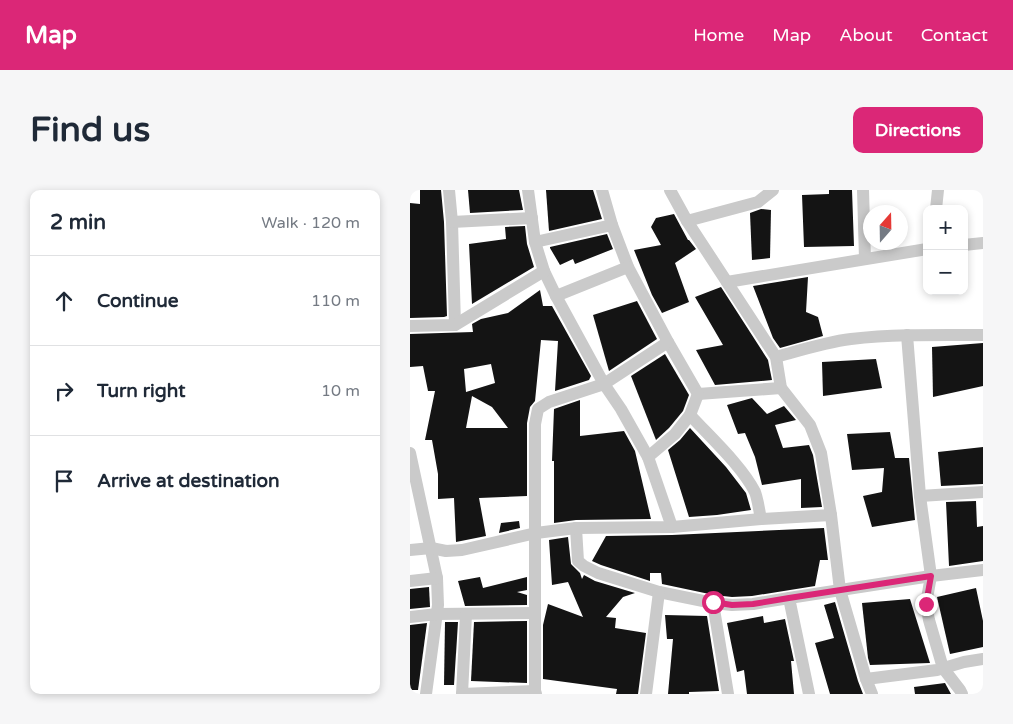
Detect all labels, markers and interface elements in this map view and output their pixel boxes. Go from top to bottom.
text: Map [25,21,77,50]
text: Home [693,24,744,46]
text: Map [772,24,811,46]
text: About [839,24,893,46]
text: Contact [921,24,988,46]
button: Directions [853,107,983,153]
text: Find us [30,109,150,151]
north arrow [863,205,908,250]
map controls [923,205,968,295]
button: + [923,205,968,250]
text: 2 min [50,210,106,235]
text: Walk · 120 m [261,213,360,233]
button: − [923,250,968,295]
icon: ahead [50,287,78,315]
text: Continue [97,290,179,312]
text: 110 m [311,291,360,311]
icon: right [50,377,78,405]
text: Turn right [97,380,185,402]
text: 10 m [321,381,360,401]
icon: arrive [50,467,78,495]
text: Arrive at destination [97,470,280,492]
route start [702,591,725,614]
route end [915,593,938,616]

